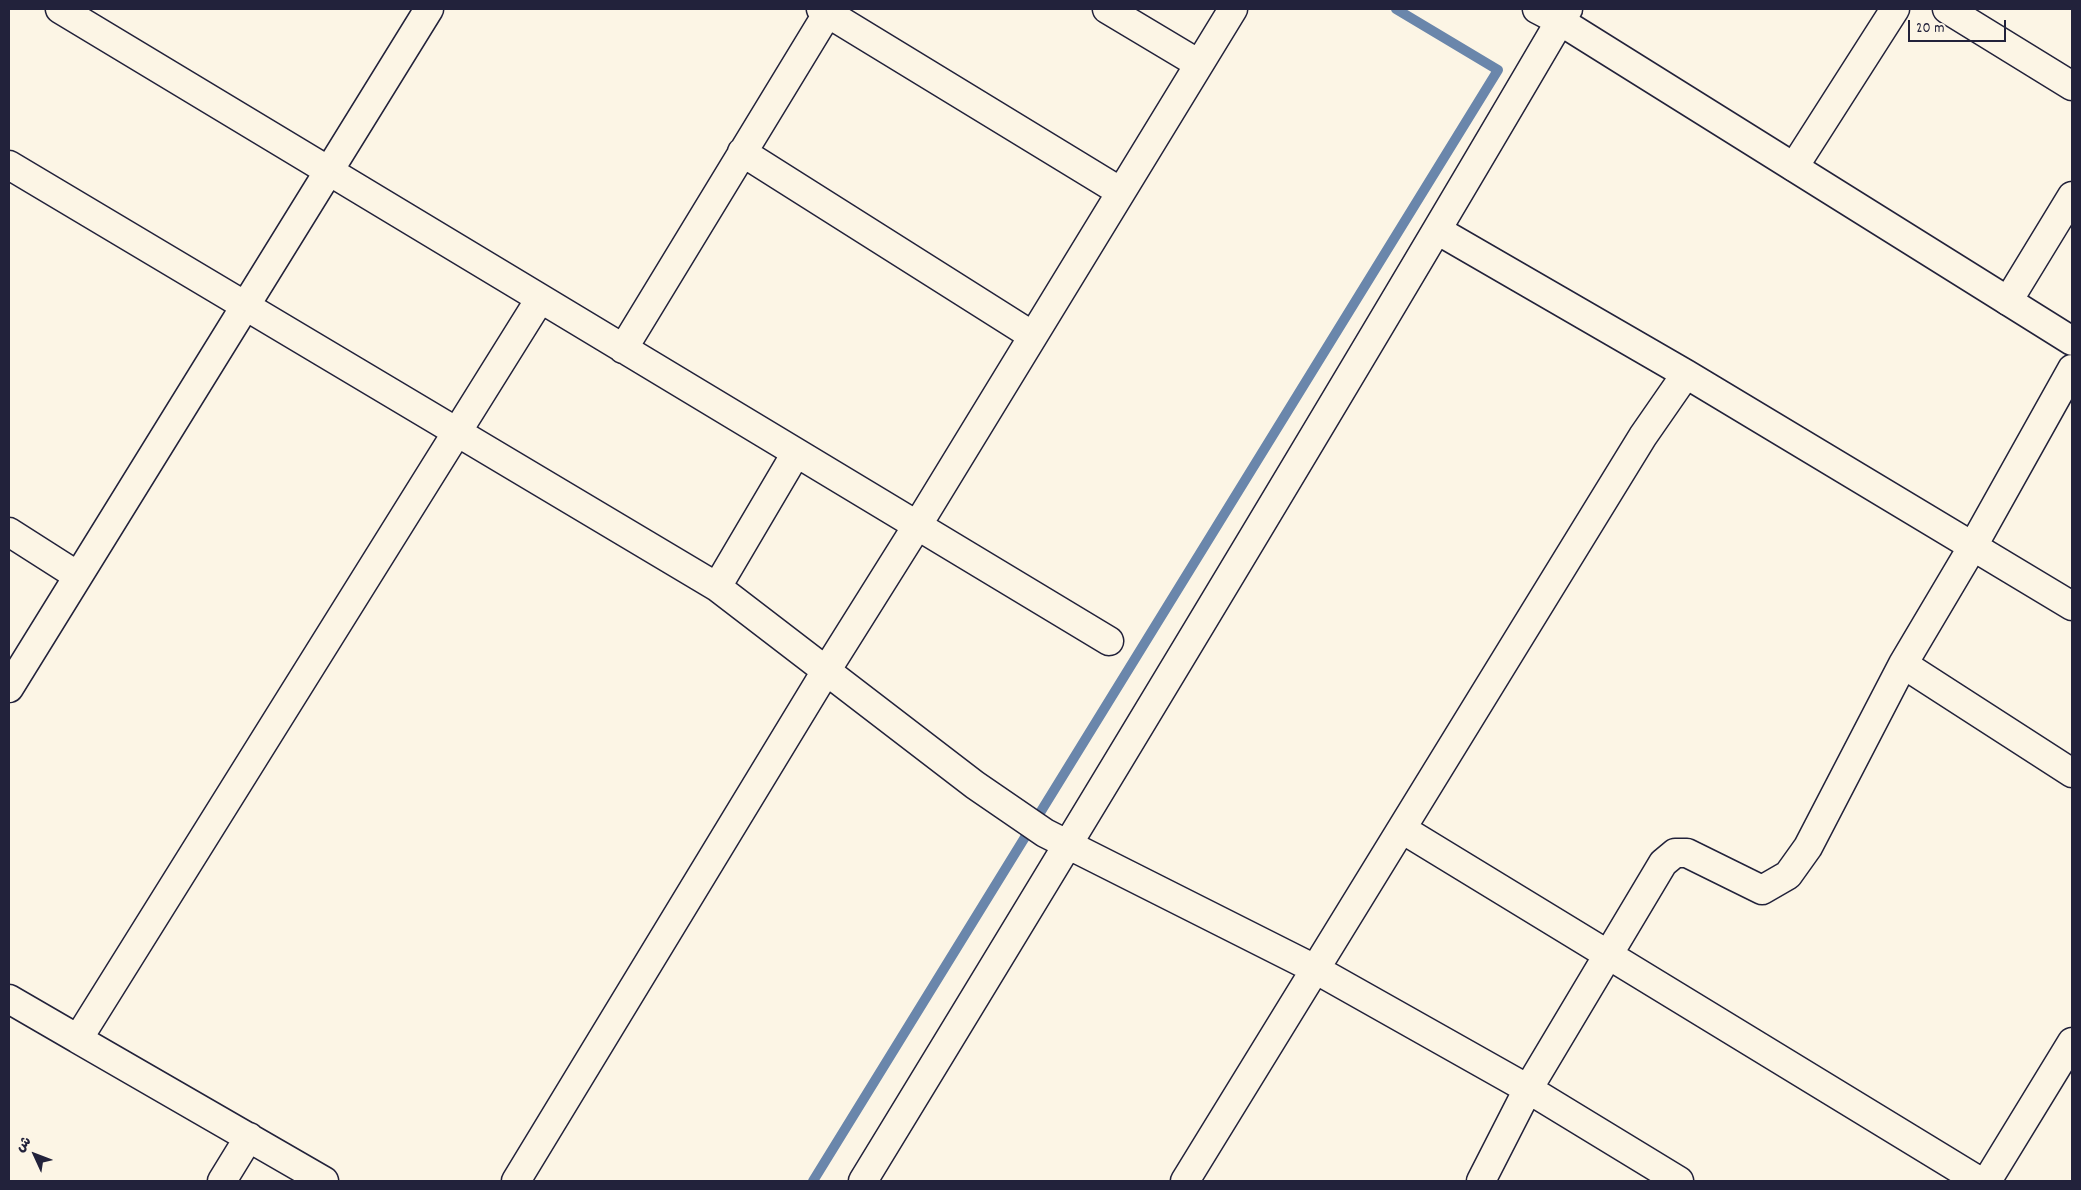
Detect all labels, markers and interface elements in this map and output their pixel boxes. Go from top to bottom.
scale bar [1911,10,2008,42]
text: 20 m [1916,18,1944,40]
north arrow [10,1130,60,1180]
text: ش [11,1132,37,1157]

